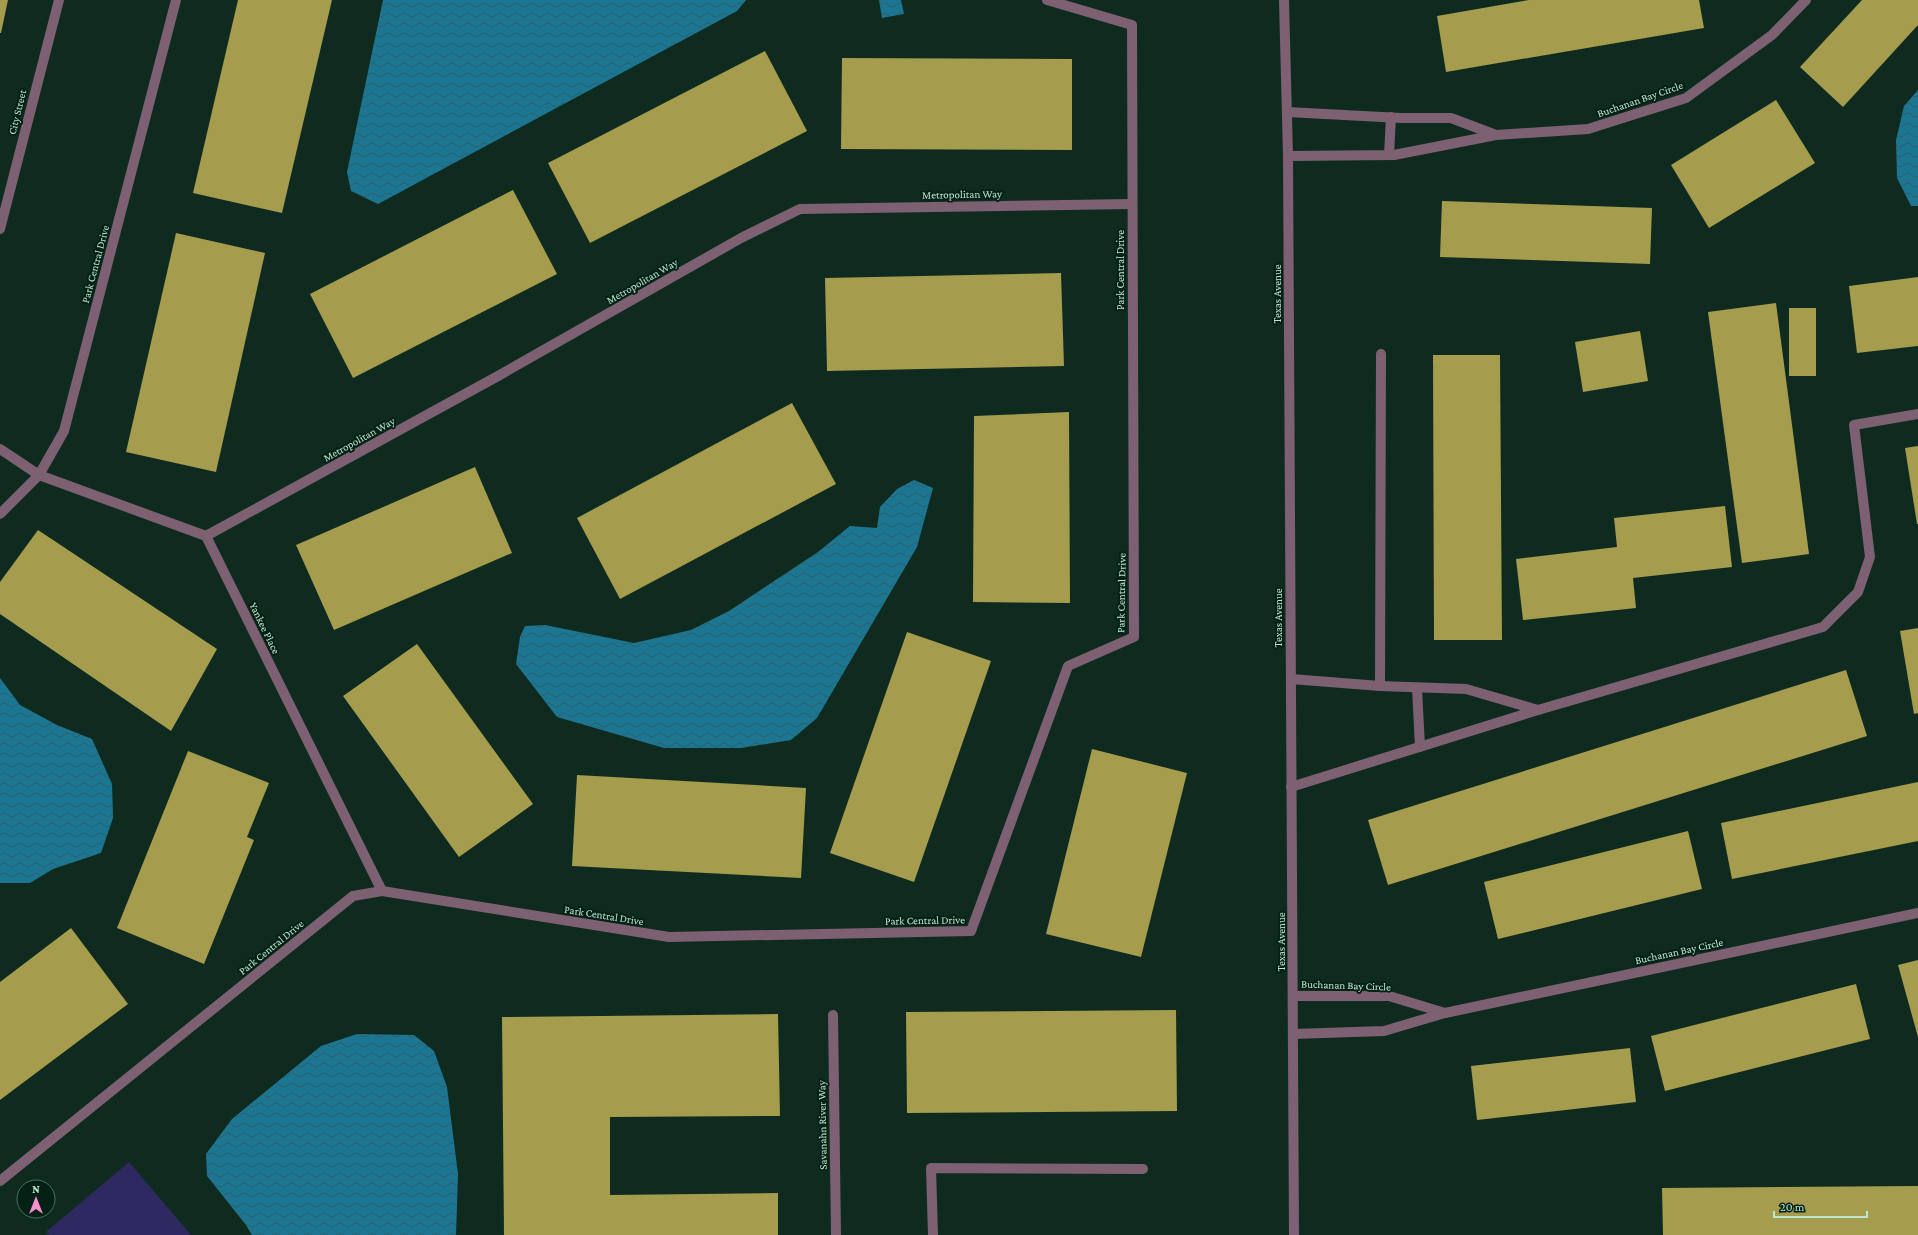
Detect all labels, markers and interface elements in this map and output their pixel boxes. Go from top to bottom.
street label: Buchanan Bay Circle [1596,79,1685,120]
street label: City Street [6,88,29,136]
street label: Metropolitan Way [922,187,1003,202]
street label: Park Central Drive [79,224,111,304]
street label: Park Central Drive [1114,230,1126,310]
street label: Metropolitan Way [604,255,681,307]
street label: Texas Avenue [1271,264,1283,324]
street label: Metropolitan Way [321,414,398,465]
street label: Park Central Drive [1114,553,1128,633]
street label: Texas Avenue [1272,588,1284,648]
street label: Yankee Place [247,600,283,656]
street label: Park Central Drive [564,903,645,927]
street label: Texas Avenue [1275,912,1287,972]
street label: Park Central Drive [885,913,965,927]
street label: Park Central Drive [236,917,306,977]
street label: Buchanan Bay Circle [1634,936,1725,967]
street label: Buchanan Bay Circle [1301,977,1391,994]
street label: Savanahn River Way [815,1079,830,1170]
north arrow [16,1179,56,1219]
text: N [32,1183,40,1195]
scale bar [1774,1193,1867,1219]
text: 20 m [1780,1200,1805,1214]

